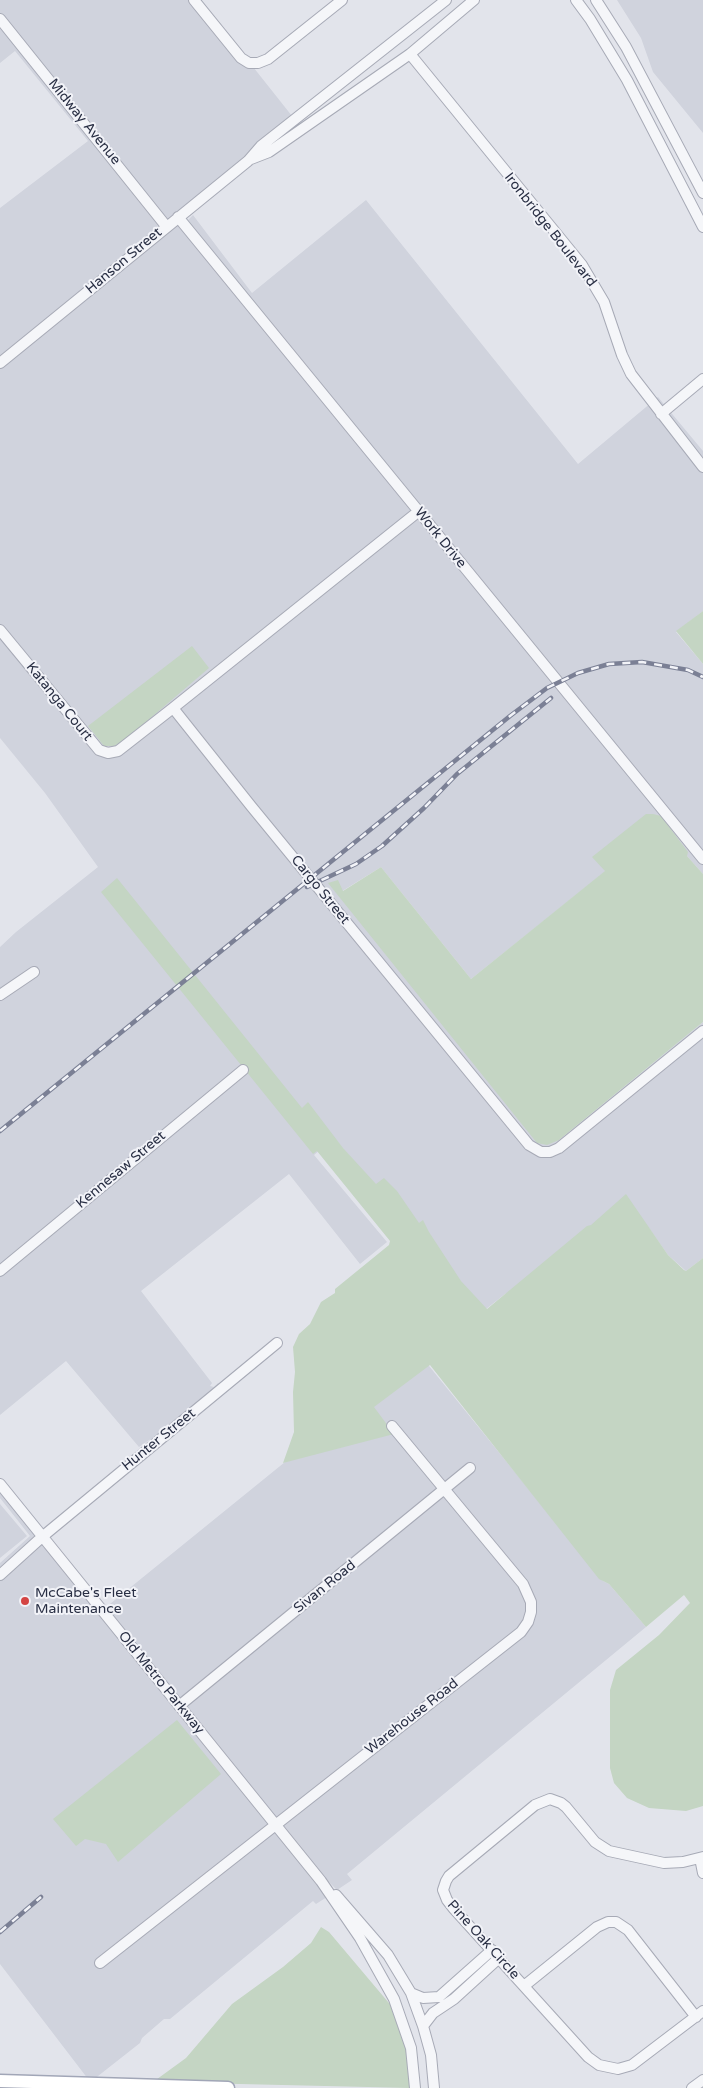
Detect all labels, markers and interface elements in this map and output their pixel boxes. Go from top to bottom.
street label: Midway Avenue [44,76,124,168]
street label: Ironbridge Boulevard [500,170,600,290]
street label: Hanson Street [82,224,166,298]
street label: Work Drive [410,504,470,572]
street label: Katanga Court [22,659,96,745]
street label: Cargo Street [287,852,353,928]
street label: Kennesaw Street [73,1128,169,1212]
street label: Hunter Street [119,1405,199,1475]
street label: Sivan Road [291,1557,359,1617]
place label: McCabe's Fleet Maintenance [35,1585,137,1618]
marker: McCabe's Fleet Maintenance [19,1595,31,1607]
street label: Old Metro Parkway [114,1628,208,1738]
street label: Warehouse Road [362,1675,462,1759]
street label: Pine Oak Circle [443,1897,523,1983]

